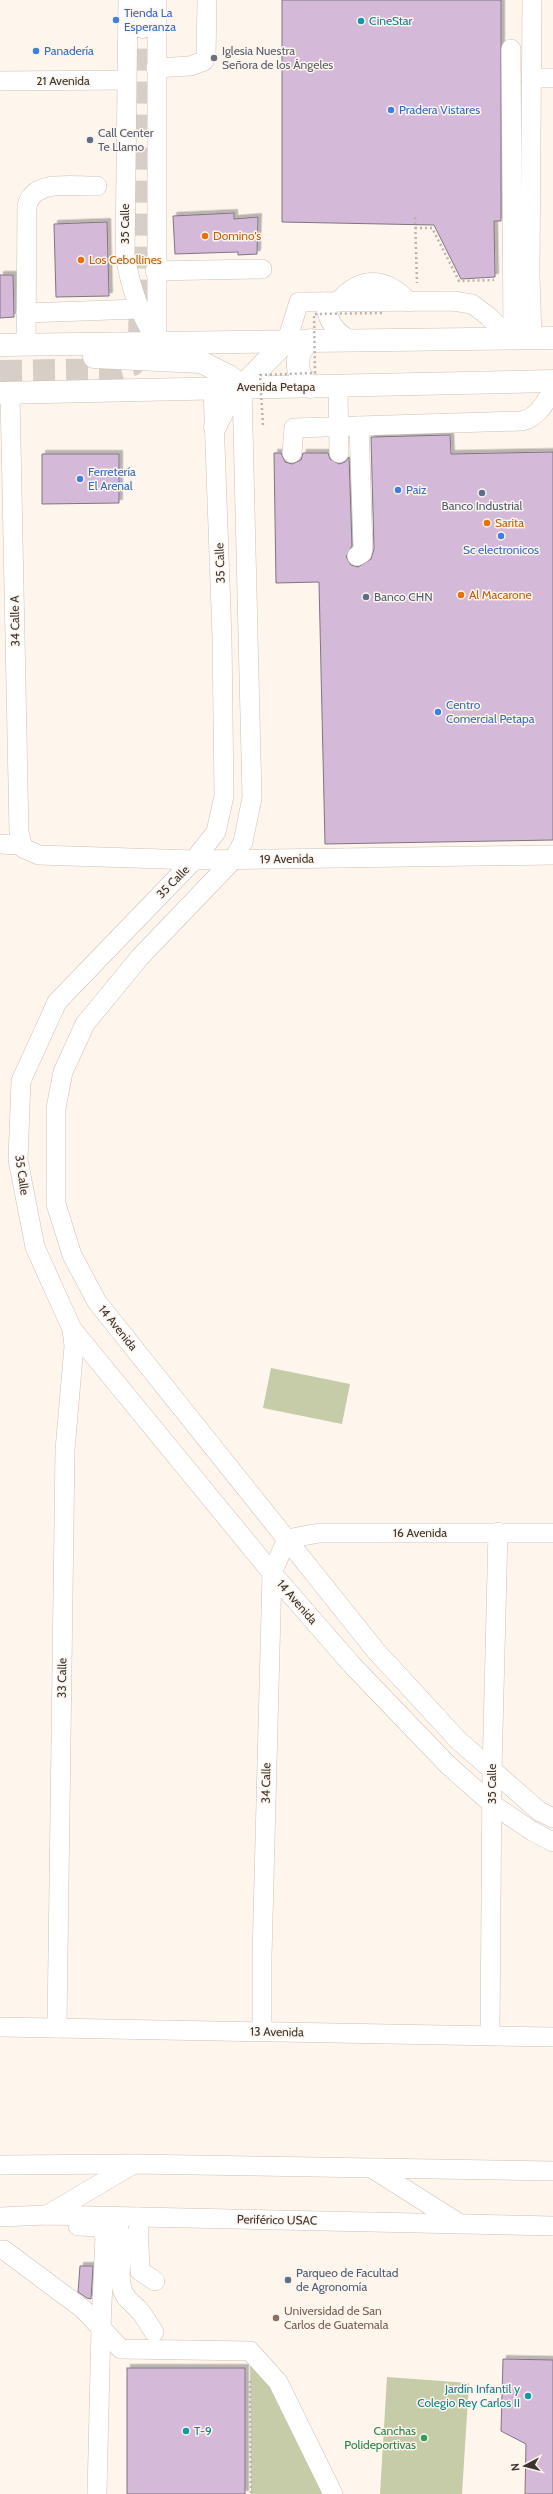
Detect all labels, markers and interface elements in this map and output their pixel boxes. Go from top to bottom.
place label: Tienda La Esperanza [124,5,176,34]
place label: CineStar [369,13,413,28]
marker: Tienda La Esperanza [111,15,121,25]
marker: CineStar [356,16,366,26]
place label: Panadería [44,43,94,58]
place label: Iglesia Nuestra Señora de los Ángeles [222,43,333,72]
marker: Panadería [31,46,41,56]
marker: Iglesia Nuestra Señora de los Ángeles [209,53,219,63]
street label: 21 Avenida [36,73,90,88]
place label: Pradera Vistares [399,102,480,117]
marker: Pradera Vistares [386,105,396,115]
place label: Call Center Te Llamo [98,125,154,154]
marker: Call Center Te Llamo [85,135,95,145]
street label: 35 Calle [117,204,132,244]
place label: Domino's [213,228,261,243]
marker: Domino's [200,231,210,241]
place label: Los Cebollines [89,252,162,267]
marker: Los Cebollines [76,255,86,265]
street label: Avenida Petapa [237,379,315,394]
place label: Ferretería El Arenal [88,464,136,493]
marker: Ferretería El Arenal [75,474,85,484]
place label: Paiz [406,482,427,497]
marker: Paiz [393,485,403,495]
marker: Banco Industrial [477,488,487,498]
place label: Banco Industrial [442,498,523,513]
place label: Sarita [495,515,524,530]
marker: Sarita [482,518,492,528]
marker: Sc electronicos [496,531,506,541]
street label: 35 Calle [211,542,228,584]
place label: Sc electronicos [463,542,539,557]
place label: Al Macarone [469,587,532,602]
place label: Banco CHN [374,589,433,604]
marker: Al Macarone [456,590,466,600]
marker: Banco CHN [361,592,371,602]
street label: 34 Calle A [7,595,22,647]
place label: Centro Comercial Petapa [446,697,535,726]
marker: Centro Comercial Petapa [433,707,443,717]
street label: 19 Avenida [260,851,314,866]
street label: 35 Calle [153,862,192,901]
street label: 35 Calle [12,1154,33,1196]
street label: 14 Avenida [96,1302,141,1354]
street label: 16 Avenida [393,1525,447,1540]
street label: 14 Avenida [274,1576,321,1627]
street label: 33 Calle [54,1658,69,1698]
street label: 34 Calle [258,1762,273,1804]
street label: 35 Calle [484,1764,499,1804]
street label: 13 Avenida [250,2024,304,2039]
street label: Periférico USAC [237,2211,317,2228]
place label: Parqueo de Facultad de Agronomía [296,2265,398,2294]
marker: Parqueo de Facultad de Agronomía [283,2275,293,2285]
place label: Universidad de San Carlos de Guatemala [284,2303,389,2332]
marker: Universidad de San Carlos de Guatemala [271,2313,281,2323]
place label: Jardín Infantil y Colegio Rey Carlos II [417,2381,520,2410]
marker: Jardín Infantil y Colegio Rey Carlos II [523,2391,533,2401]
place label: T-9 [194,2423,212,2438]
place label: Canchas Polideportivas [344,2423,416,2452]
marker: T-9 [181,2426,191,2436]
marker: Canchas Polideportivas [419,2433,429,2443]
north arrow [505,2446,545,2486]
text: N [508,2463,522,2472]

